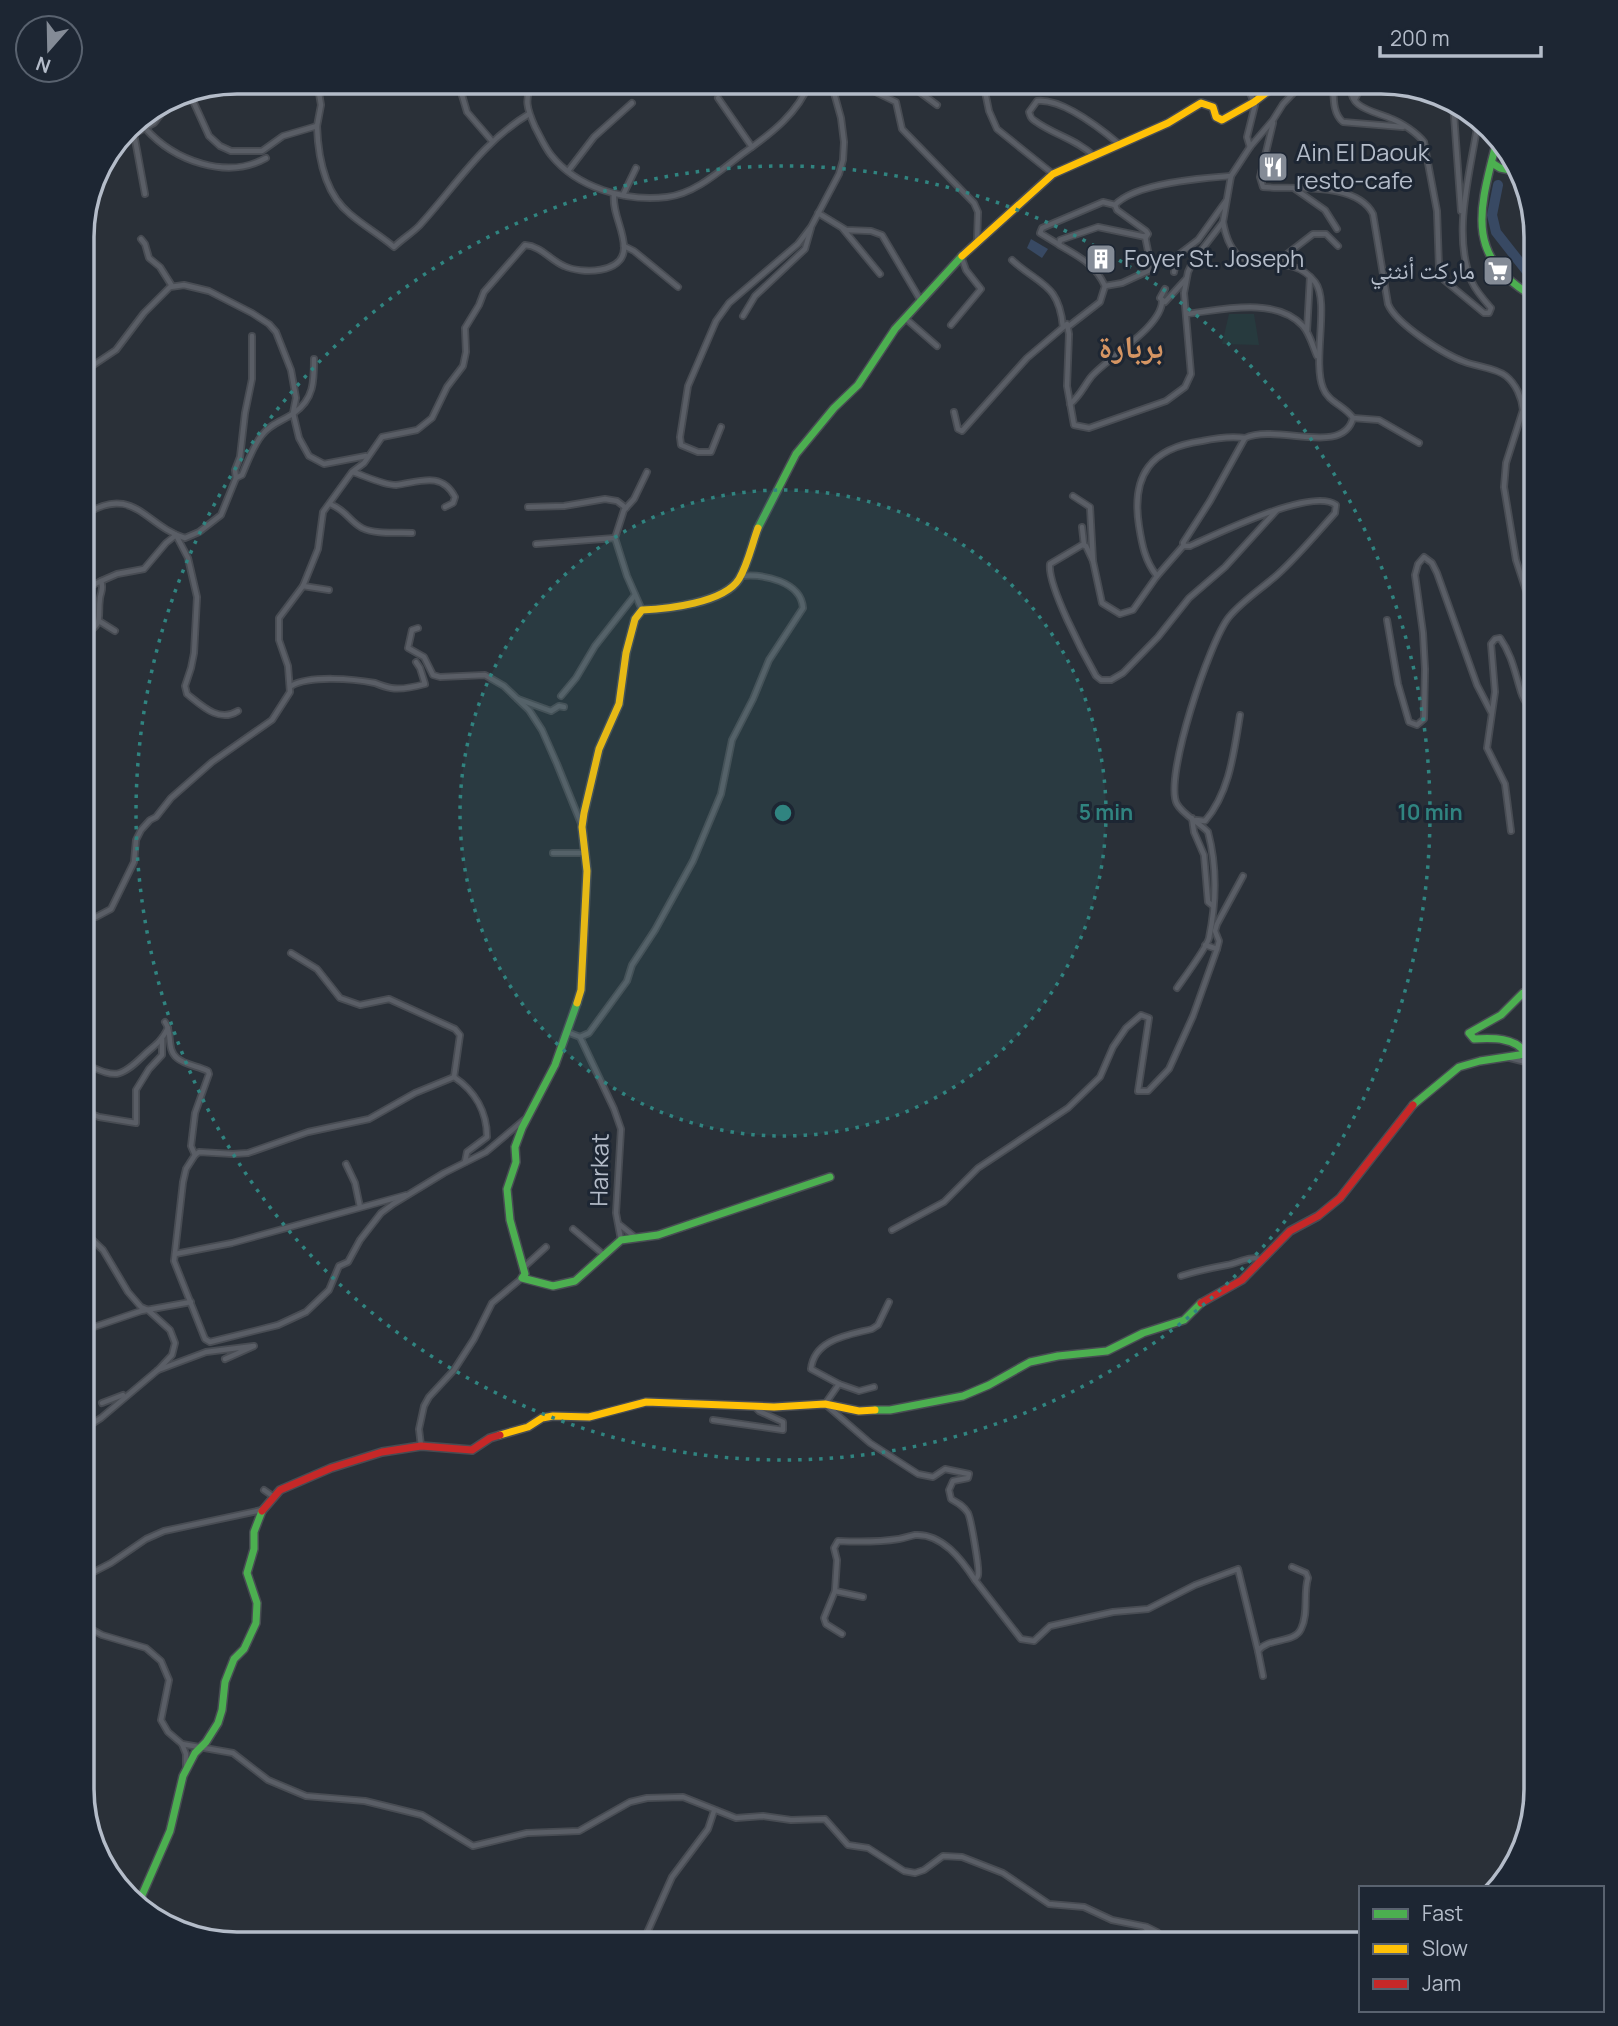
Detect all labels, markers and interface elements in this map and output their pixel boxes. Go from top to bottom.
north arrow [14,14,84,84]
scale bar [1380,14,1541,58]
text: 200 m [1390,24,1450,52]
text: N [32,50,54,80]
place label: Ain El Daouk resto-cafe [1296,135,1431,196]
restaurant icon: Ain El Daouk resto-cafe [1256,150,1290,184]
place label: Foyer St. Joseph [1124,241,1304,274]
building icon: Foyer St. Joseph [1084,242,1118,276]
place label: ماركت أنثني [1370,253,1475,290]
supermarket icon: ماركت أنثني [1481,254,1515,288]
district label: بربارة [1098,324,1164,368]
text: 5 min [1079,798,1133,826]
text: 10 min [1397,798,1463,826]
centre of rings [771,801,795,825]
street label: Harkat [581,1133,616,1207]
legend [1359,1886,1604,2012]
text: Fast [1422,1899,1463,1927]
text: Slow [1422,1934,1468,1962]
text: Jam [1422,1969,1461,1997]

